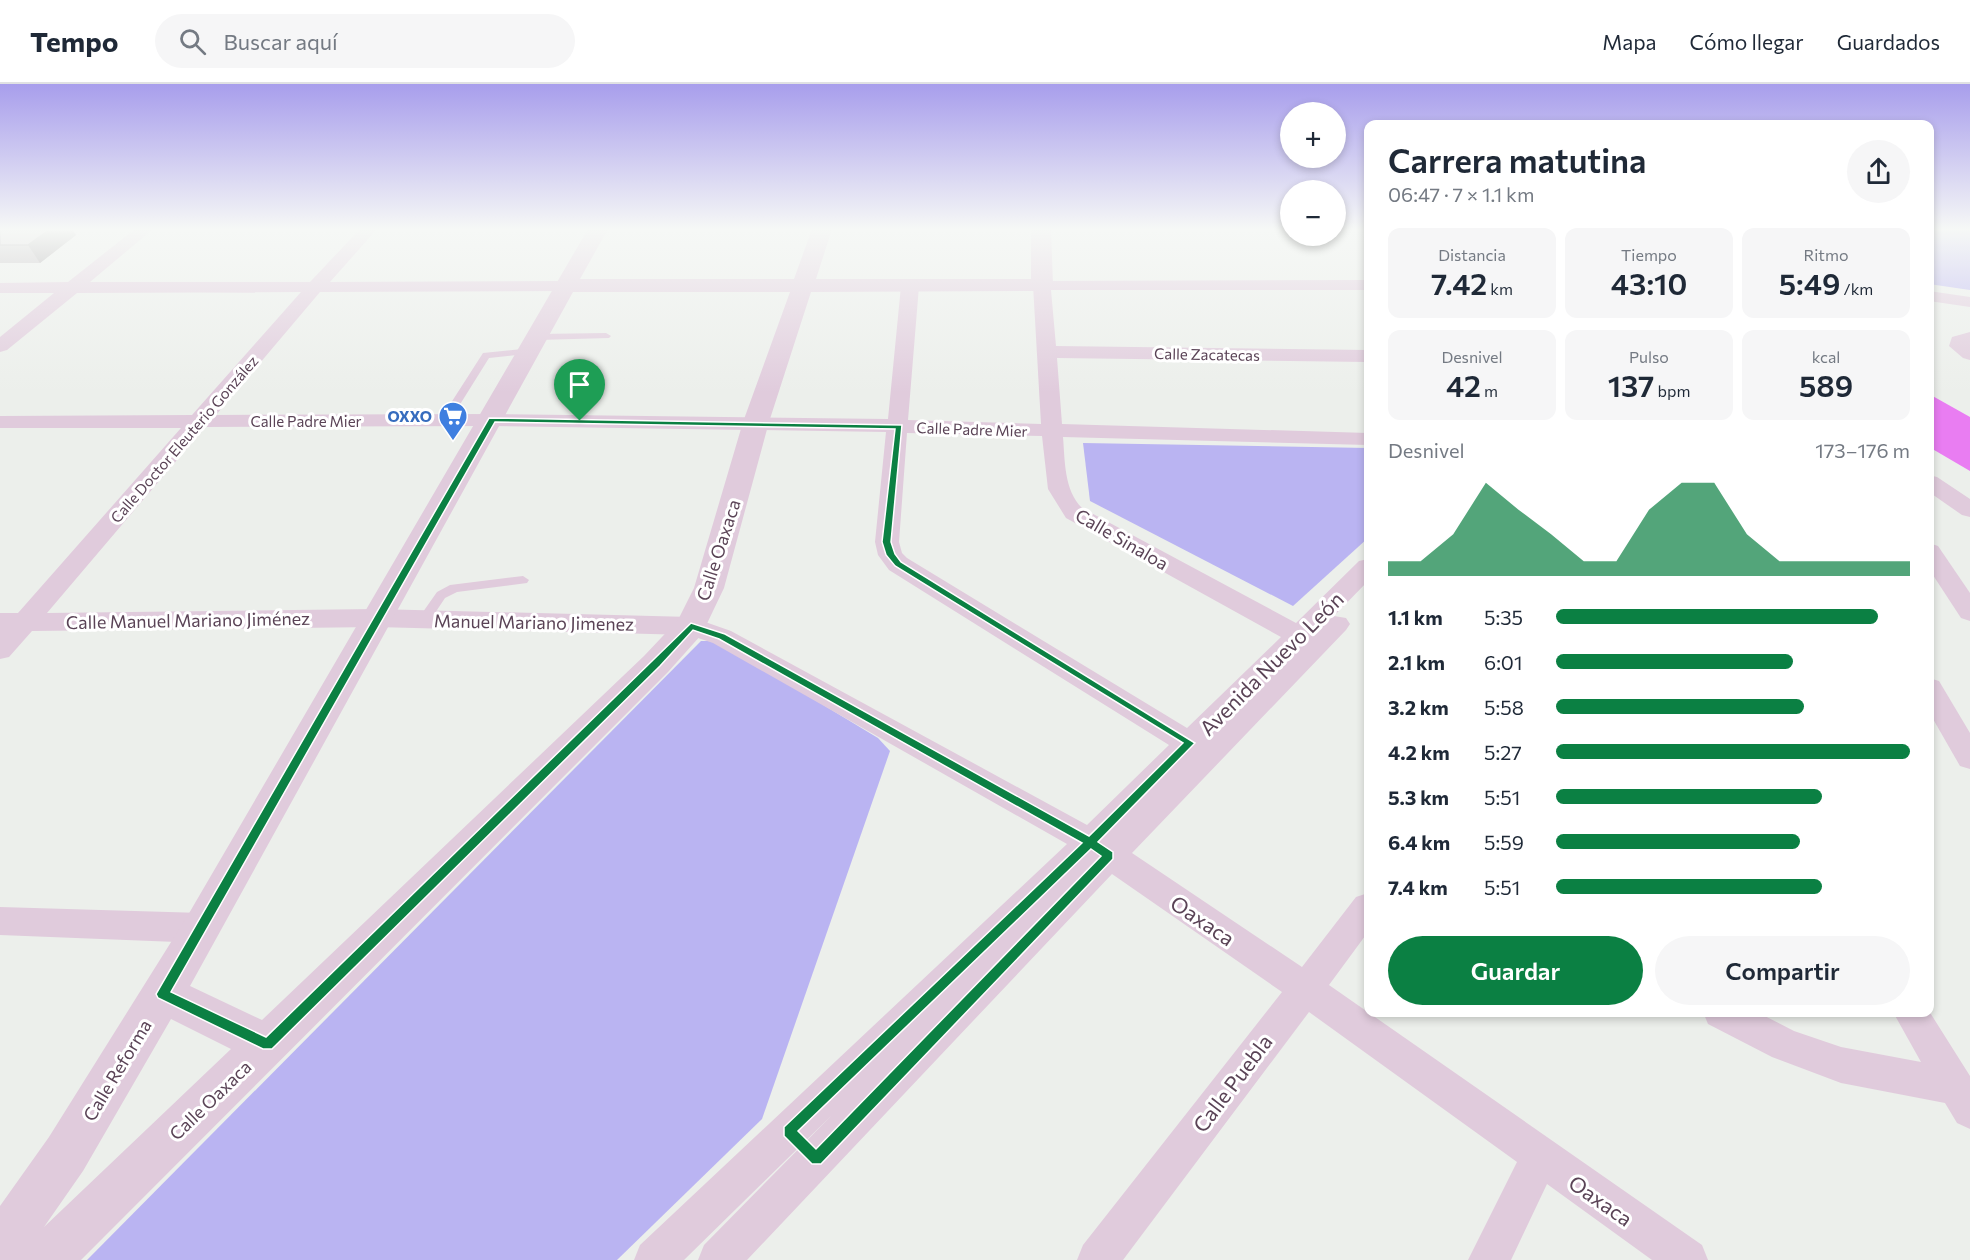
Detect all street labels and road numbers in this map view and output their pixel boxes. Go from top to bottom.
street label: Calle Zacatecas [1154,344,1260,364]
street label: Calle Doctor Eleuterio González [107,352,261,526]
street label: Calle Padre Mier [250,412,362,430]
street label: Calle Padre Mier [916,418,1028,440]
street label: Calle Oaxaca [691,497,745,603]
street label: Calle Sinaloa [1072,504,1172,574]
street label: Avenida Nuevo León [1194,586,1348,740]
street label: Calle Manuel Mariano Jiménez [66,607,310,633]
street label: Manuel Mariano Jimenez [434,609,634,635]
street label: Oaxaca [1166,890,1240,950]
street label: Calle Reforma [78,1015,156,1125]
street label: Calle Puebla [1187,1029,1277,1137]
street label: Calle Oaxaca [164,1056,256,1144]
street label: Oaxaca [1564,1169,1638,1231]

